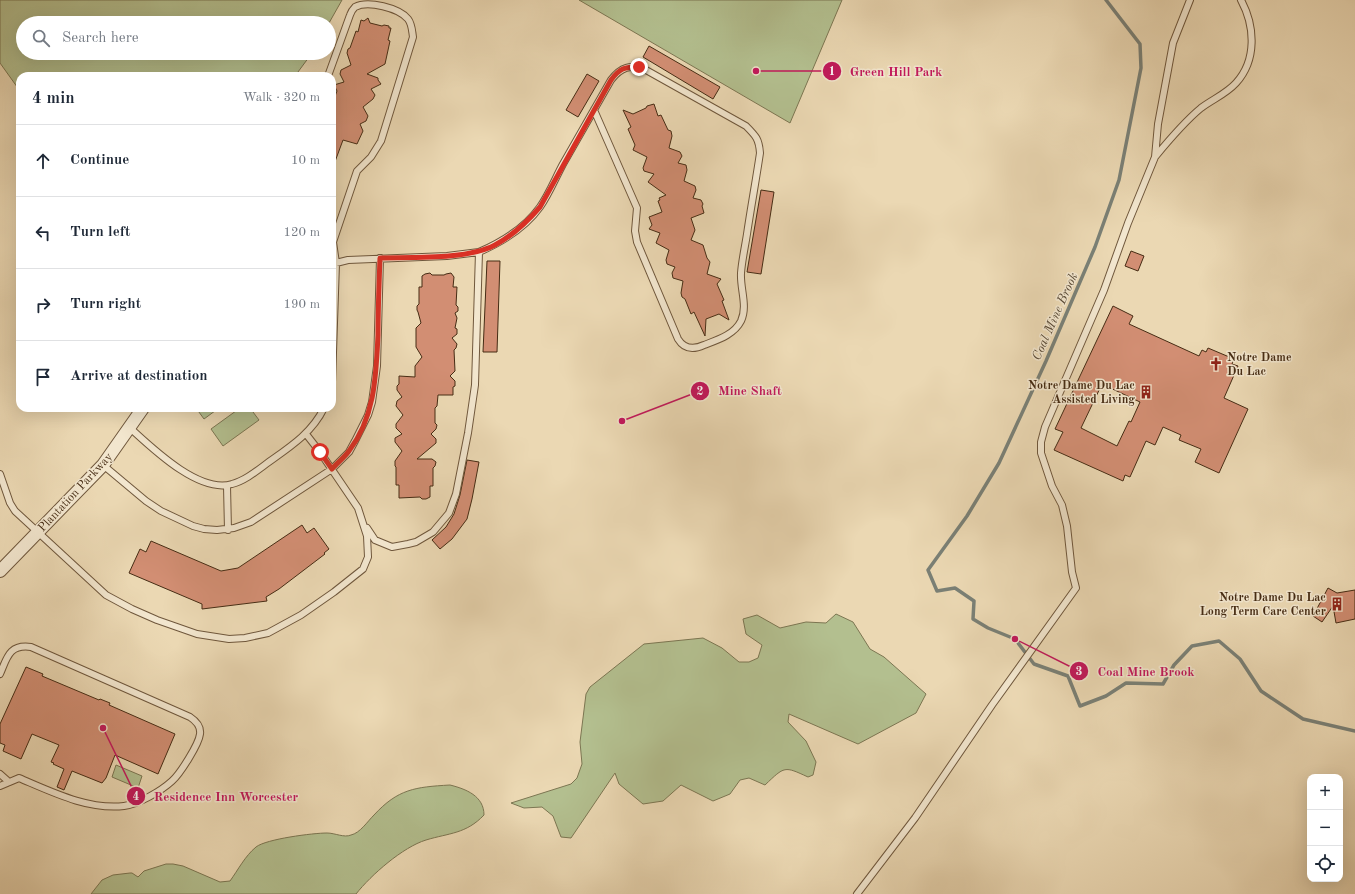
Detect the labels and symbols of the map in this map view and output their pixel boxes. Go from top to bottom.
route end [630,58,648,76]
callout: Green Hill Park [822,59,950,84]
text: 1 [829,66,835,78]
text: Green Hill Park [850,66,943,79]
water label: Coal Mine Brook [1030,271,1081,362]
place label: Notre Dame Du Lac [1227,352,1292,378]
church icon: Notre Dame Du Lac [1208,356,1224,372]
callout: Mine Shaft [690,378,790,403]
place label: Notre Dame Du Lac Assisted Living [1028,380,1135,406]
building icon: Notre Dame Du Lac Assisted Living [1138,384,1154,400]
text: Mine Shaft [718,385,782,398]
text: 2 [697,386,704,398]
route start [311,443,329,461]
street label: Plantation Parkway [36,450,116,534]
place label: Notre Dame Du Lac Long Term Care Center [1200,592,1326,618]
building icon: Notre Dame Du Lac Long Term Care Center [1329,596,1345,612]
callout: Coal Mine Brook [1069,659,1202,684]
text: 3 [1076,666,1083,678]
text: Coal Mine Brook [1097,666,1195,679]
callout: Residence Inn Worcester [126,784,306,809]
text: 4 [133,791,140,803]
text: Residence Inn Worcester [154,791,299,804]

